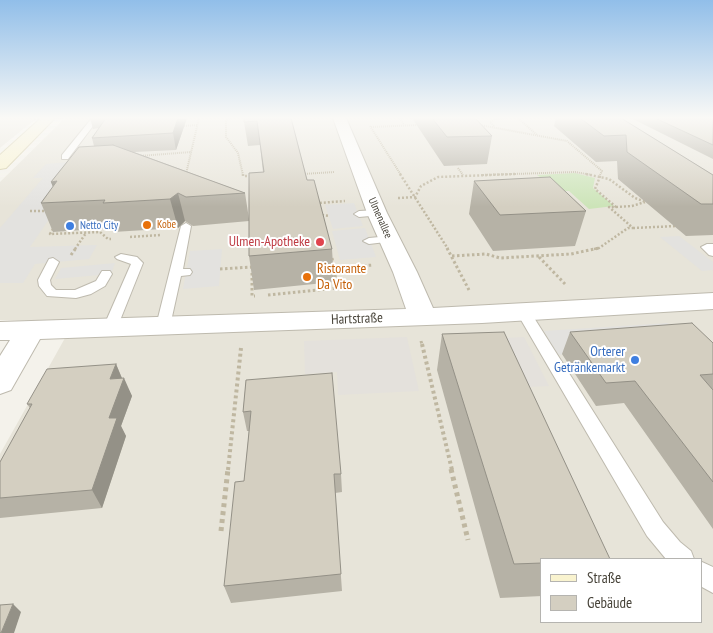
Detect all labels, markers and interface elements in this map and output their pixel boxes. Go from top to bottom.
street label: Ulmenallee [365,196,395,240]
place label: Kobe [157,218,176,232]
place label: Netto City [80,219,118,233]
marker: Kobe [141,219,153,231]
marker: Netto City [64,220,76,232]
place label: Ulmen-Apotheke [229,234,310,250]
marker: Ulmen-Apotheke [314,236,326,248]
place label: Ristorante Da Vito [317,261,366,294]
marker: Ristorante Da Vito [301,271,313,283]
street label: Hartstraße [331,310,383,328]
place label: Orterer Getränkemarkt [554,344,625,377]
marker: Orterer Getränkemarkt [629,354,641,366]
legend [540,558,703,623]
text: Straße [587,568,621,587]
text: Gebäude [587,593,632,612]

